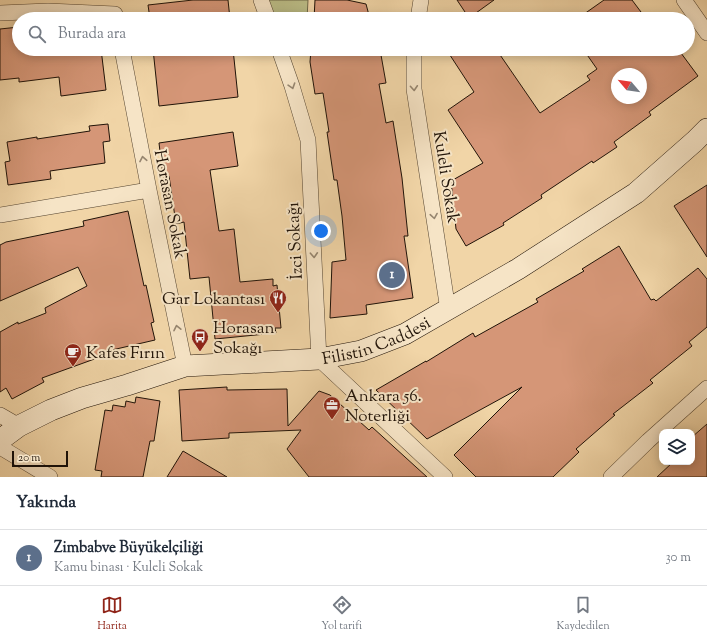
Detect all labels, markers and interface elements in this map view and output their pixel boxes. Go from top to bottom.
search box [12,12,695,56]
icon: search [26,23,48,45]
text: Burada ara [58,24,126,45]
north arrow [611,68,647,104]
one-way arrow [287,82,296,89]
one-way arrow [410,85,419,91]
street label: Kuleli Sokak [426,130,464,225]
street label: Horasan Sokak [147,148,191,261]
one-way arrow [139,156,147,163]
street label: İzci Sokağı [282,201,310,280]
one-way arrow [429,213,438,220]
your location [311,221,331,241]
one-way arrow [309,252,318,258]
pin: 1 [379,260,405,290]
place label: Gar Lokantası [162,288,265,312]
restaurant icon: Gar Lokantası [268,288,288,313]
street label: Filistin Caddesi [320,312,436,372]
place label: Horasan Sokağı [213,317,275,361]
one-way arrow [173,325,181,331]
bus stop icon: Horasan Sokağı [190,327,210,352]
cafe icon: Kafes Fırın [63,342,83,367]
place label: Kafes Fırın [86,342,165,366]
place label: Ankara 56. Noterliği [345,385,422,429]
office icon: Ankara 56. Noterliği [322,395,342,420]
map controls [659,429,695,465]
button: layers [659,429,695,465]
scale bar [12,449,68,468]
text: 20 m [18,450,40,466]
text: Yakında [16,491,76,515]
text: Zimbabve Büyükelçiliği [54,538,203,559]
text: 1 [27,549,31,567]
text: 30 m [665,549,691,567]
text: Kamu binası · Kuleli Sokak [54,559,203,577]
tab: Harita [97,594,127,634]
tab: Yol tarifi [321,594,362,634]
tab: Kaydedilen [557,594,610,634]

